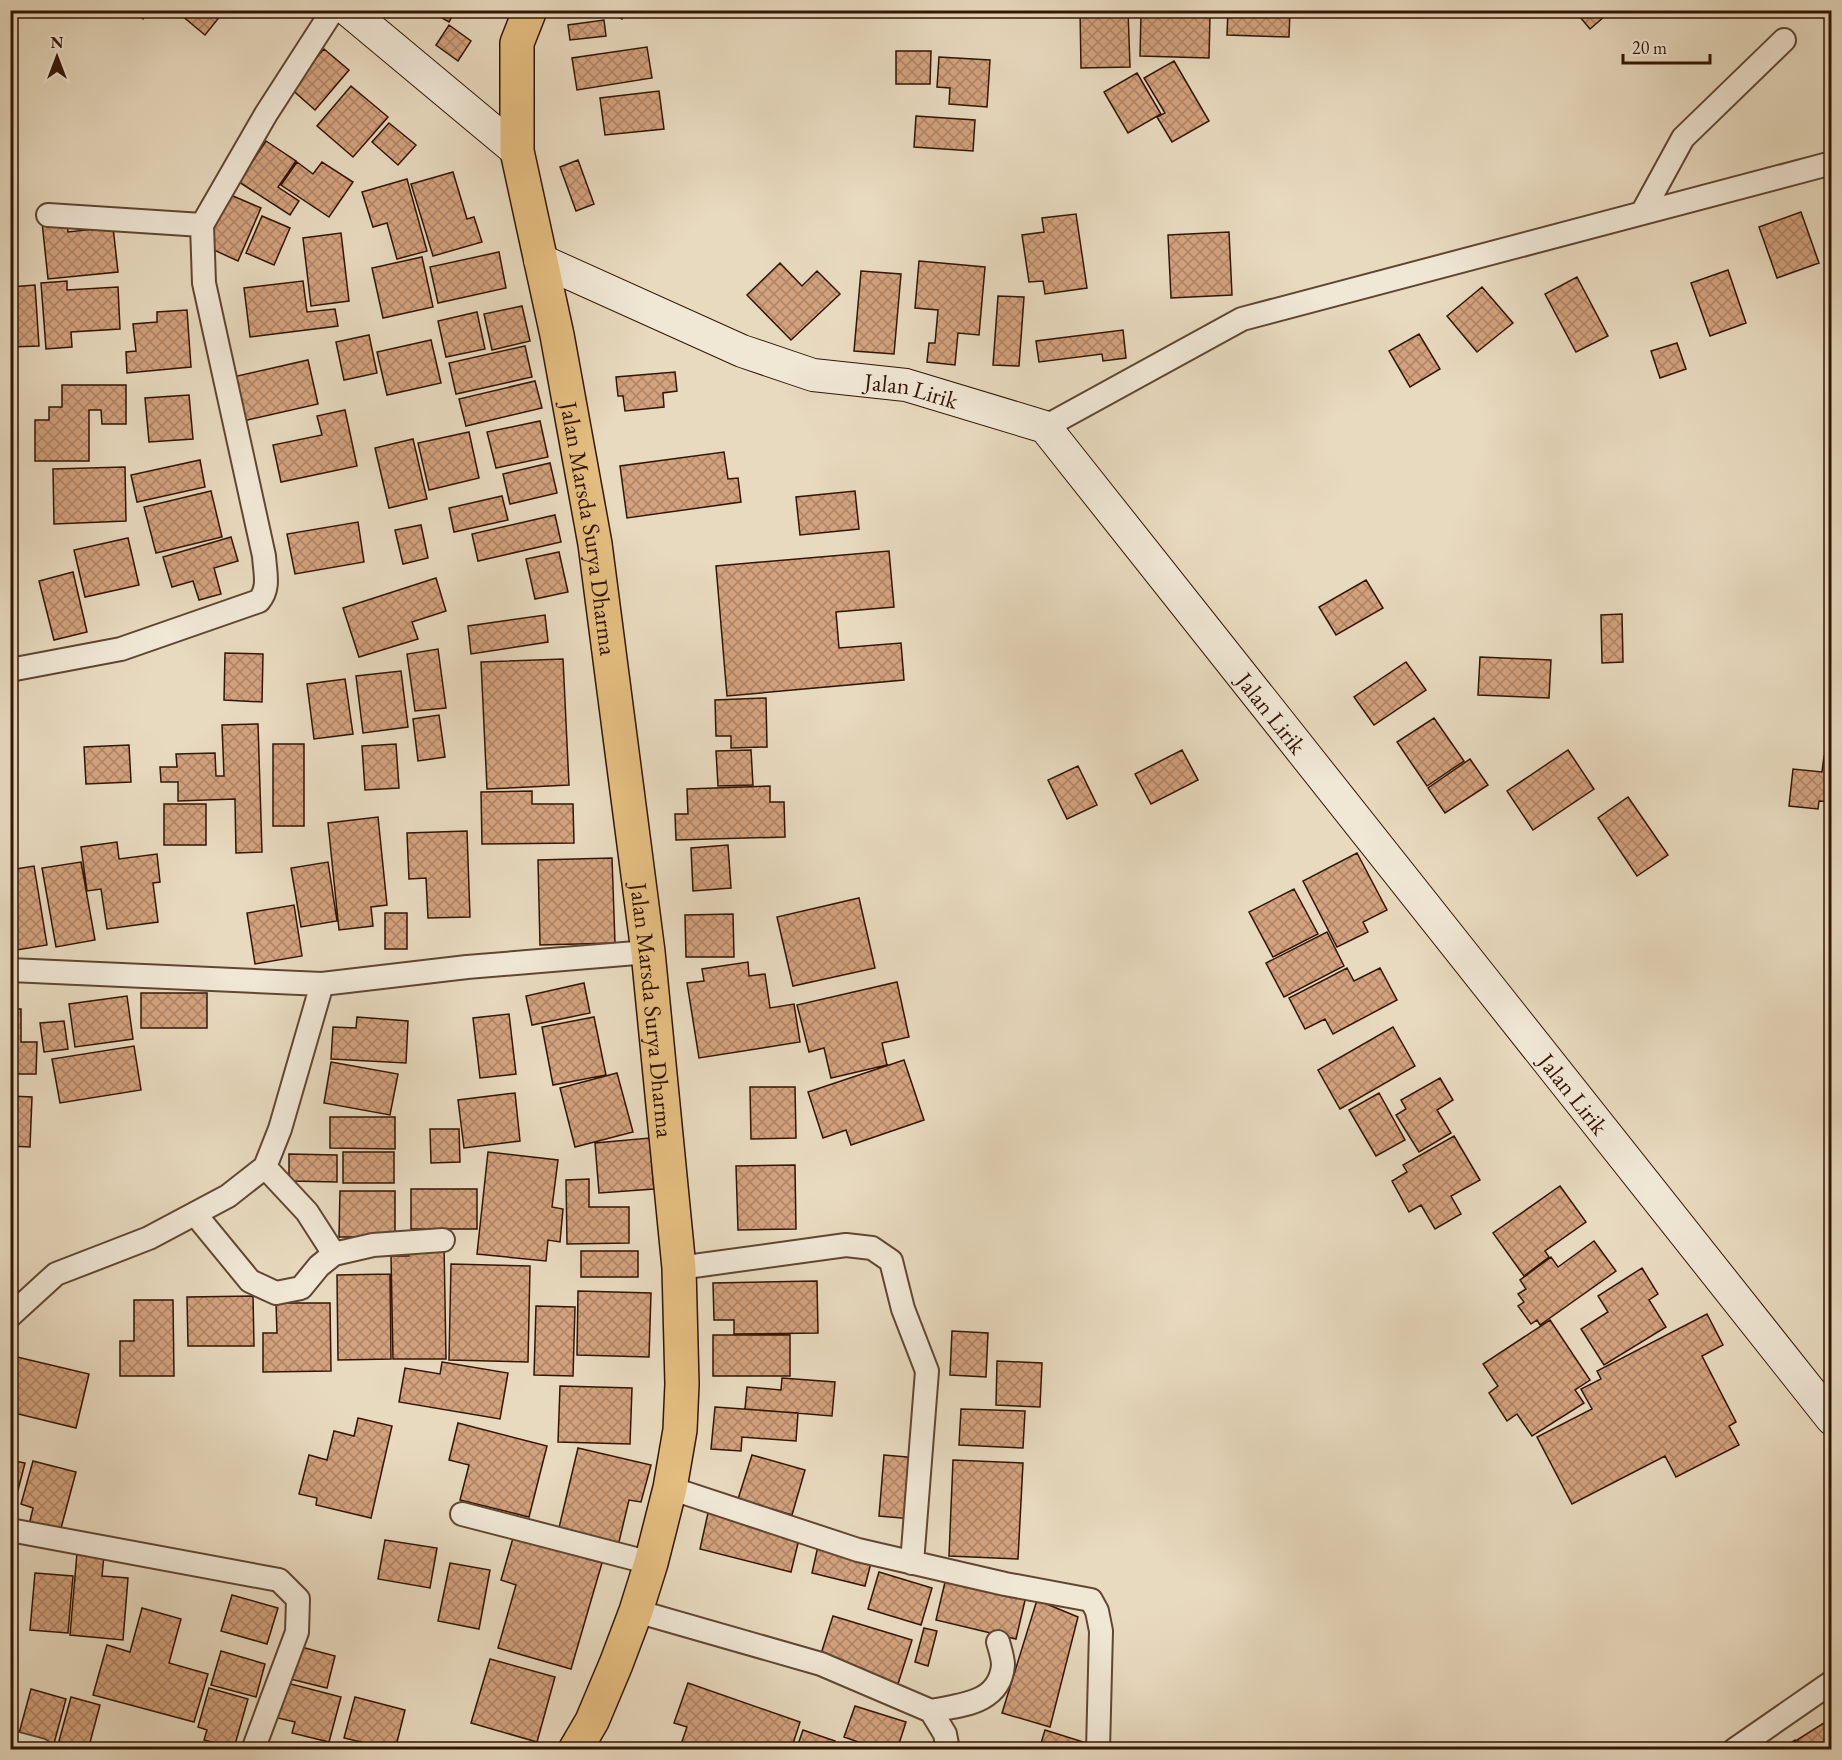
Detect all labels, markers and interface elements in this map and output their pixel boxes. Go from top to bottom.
north arrow [27,27,87,87]
scale bar [1623,27,1710,65]
text: N [51,32,64,53]
text: 20 m [1632,36,1667,59]
street label: Jalan Lirik [861,365,963,416]
street label: Jalan Marsda Surya Dharma [554,397,625,658]
street label: Jalan Lirik [1229,664,1314,760]
street label: Jalan Marsda Surya Dharma [623,879,682,1140]
street label: Jalan Lirik [1531,1045,1616,1141]

